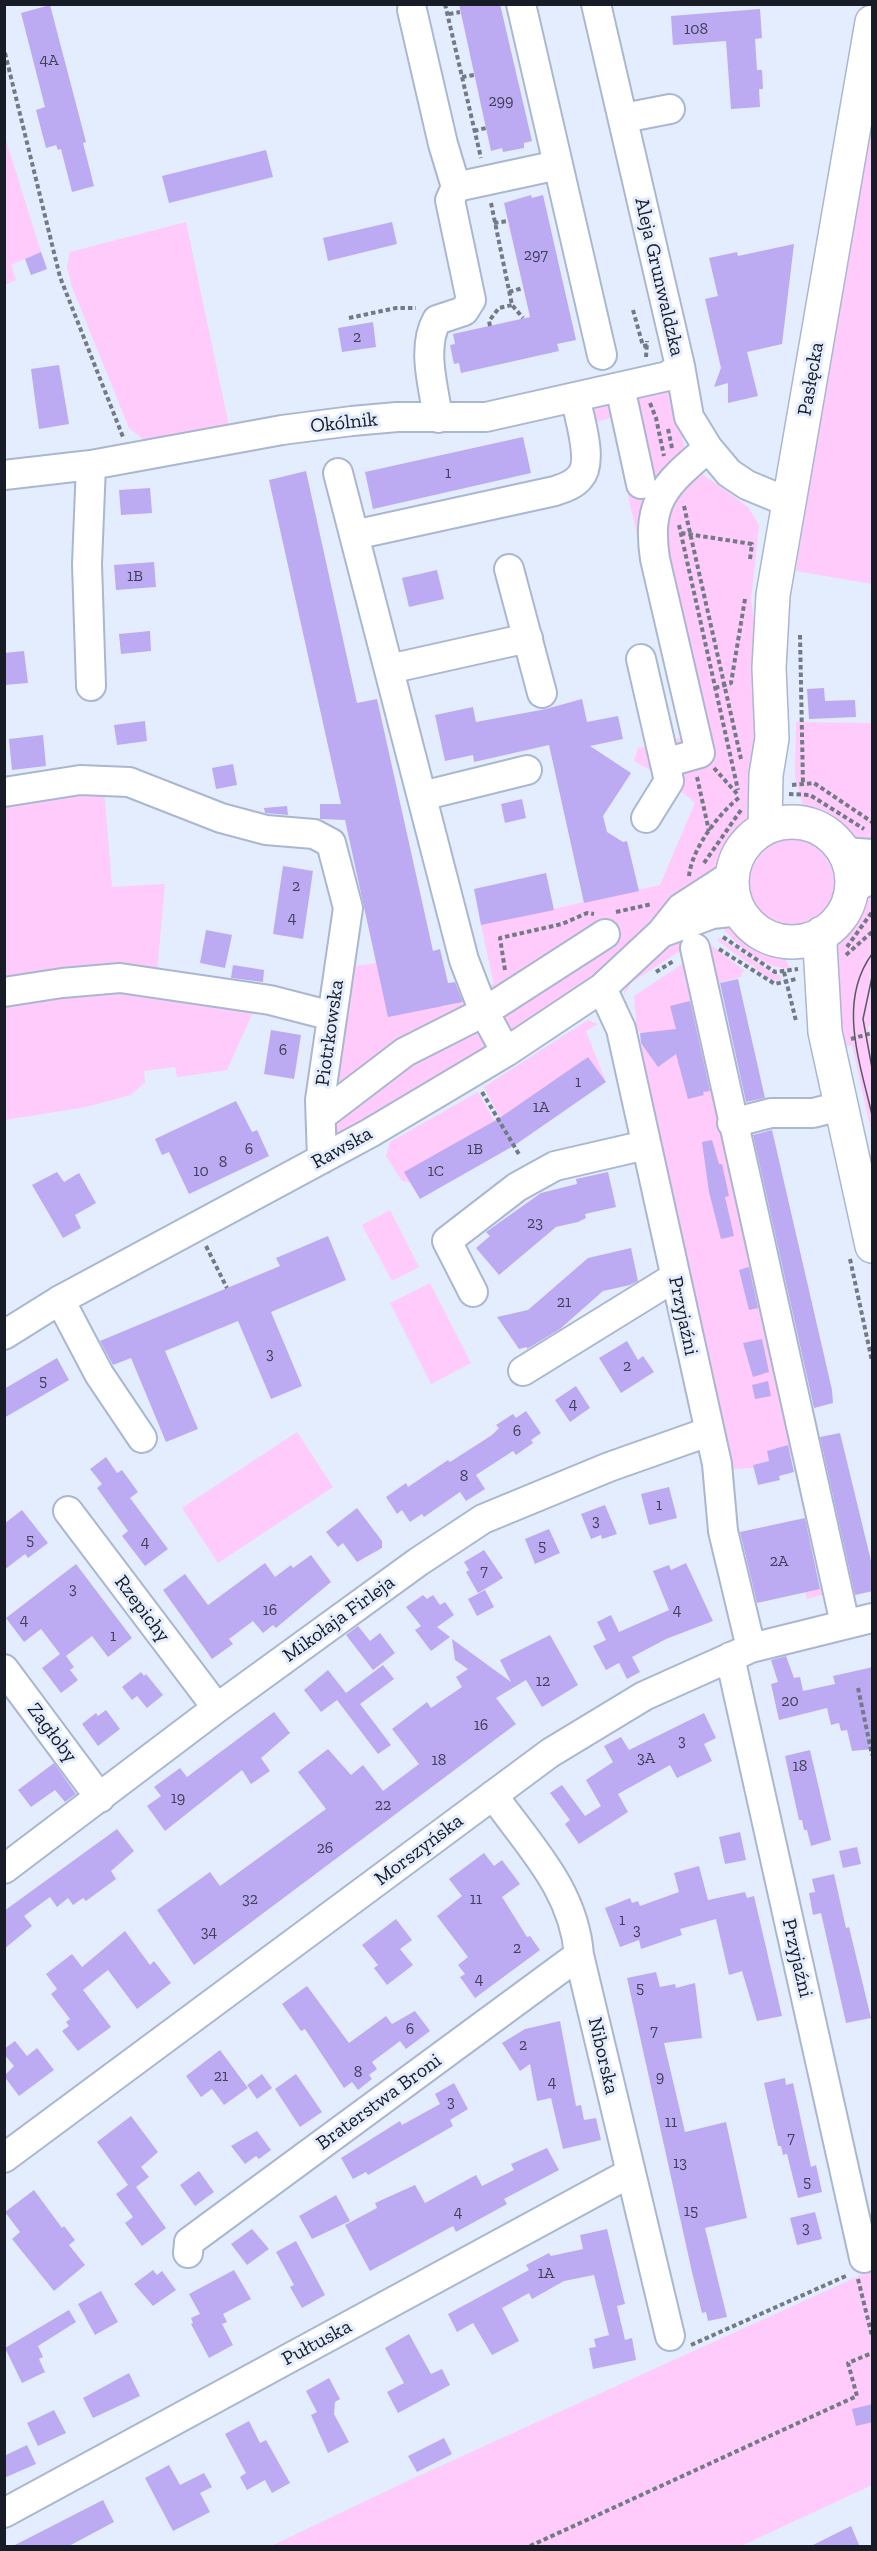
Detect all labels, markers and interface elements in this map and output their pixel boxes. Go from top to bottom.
house number: 108 [684,19,708,39]
house number: 4A [40,50,58,70]
house number: 299 [488,91,514,111]
street label: Aleja Grunwaldzka [629,195,689,359]
house number: 297 [524,245,548,265]
house number: 2 [353,327,361,347]
street label: Pasłęcka [793,341,829,417]
street label: Okólnik [309,408,379,438]
house number: 1 [445,463,451,483]
house number: 1B [127,566,143,586]
house number: 2 [292,876,300,896]
house number: 4 [288,908,296,928]
street label: Piotrkowska [311,978,349,1088]
house number: 6 [279,1040,287,1060]
house number: 1 [575,1072,581,1092]
house number: 1A [533,1097,549,1117]
street label: Rawska [308,1122,376,1174]
house number: 6 [245,1139,253,1159]
house number: 1B [467,1139,483,1159]
house number: 8 [219,1152,227,1172]
house number: 10 [193,1161,209,1181]
house number: 1C [428,1161,444,1181]
house number: 23 [527,1213,543,1233]
street label: Przyjaźni [663,1274,703,1358]
house number: 21 [557,1292,571,1312]
house number: 3 [266,1344,274,1364]
house number: 2 [623,1356,631,1376]
house number: 5 [39,1371,47,1391]
house number: 4 [569,1394,577,1414]
house number: 6 [513,1421,521,1441]
house number: 8 [460,1466,468,1486]
house number: 1 [656,1495,662,1515]
house number: 3 [592,1511,600,1531]
house number: 5 [26,1530,34,1550]
house number: 4 [141,1532,149,1552]
house number: 5 [538,1536,546,1556]
house number: 2A [770,1551,788,1571]
house number: 7 [480,1561,488,1581]
street label: Mikołaja Firleja [278,1570,400,1668]
street label: Rzepichy [109,1571,175,1647]
house number: 3 [69,1579,77,1599]
house number: 16 [263,1600,277,1620]
house number: 4 [673,1600,681,1620]
house number: 4 [20,1610,28,1630]
house number: 1 [110,1626,116,1646]
house number: 12 [536,1671,550,1691]
house number: 20 [781,1691,799,1711]
street label: Zagłoby [22,1698,82,1768]
house number: 16 [474,1715,488,1735]
house number: 3 [678,1731,686,1751]
house number: 3A [637,1748,655,1768]
house number: 18 [432,1750,446,1770]
house number: 18 [793,1756,807,1776]
house number: 19 [171,1788,185,1808]
house number: 22 [375,1795,391,1815]
street label: Morszyńska [370,1809,468,1891]
house number: 26 [317,1838,333,1858]
house number: 32 [242,1889,258,1909]
house number: 11 [470,1889,482,1909]
house number: 1 [619,1910,625,1930]
street label: Przyjaźni [776,1916,818,2000]
house number: 3 [633,1920,641,1940]
house number: 34 [201,1922,217,1942]
house number: 2 [513,1938,521,1958]
house number: 4 [475,1969,483,1989]
house number: 5 [636,1978,644,1998]
street label: Niborska [583,2015,623,2097]
house number: 6 [406,2019,414,2039]
house number: 7 [650,2021,658,2041]
house number: 2 [519,2035,527,2055]
street label: Braterstwa Broni [312,2049,446,2155]
house number: 8 [354,2062,362,2082]
house number: 21 [214,2066,228,2086]
house number: 9 [656,2067,664,2087]
house number: 4 [548,2072,556,2092]
house number: 3 [447,2092,455,2112]
house number: 11 [665,2112,677,2132]
house number: 7 [787,2128,795,2148]
house number: 13 [673,2153,687,2173]
house number: 5 [803,2172,811,2192]
house number: 15 [684,2201,698,2221]
house number: 4 [454,2202,462,2222]
house number: 3 [802,2218,810,2238]
house number: 1A [538,2263,554,2283]
street label: Pułtuska [278,2315,356,2371]

